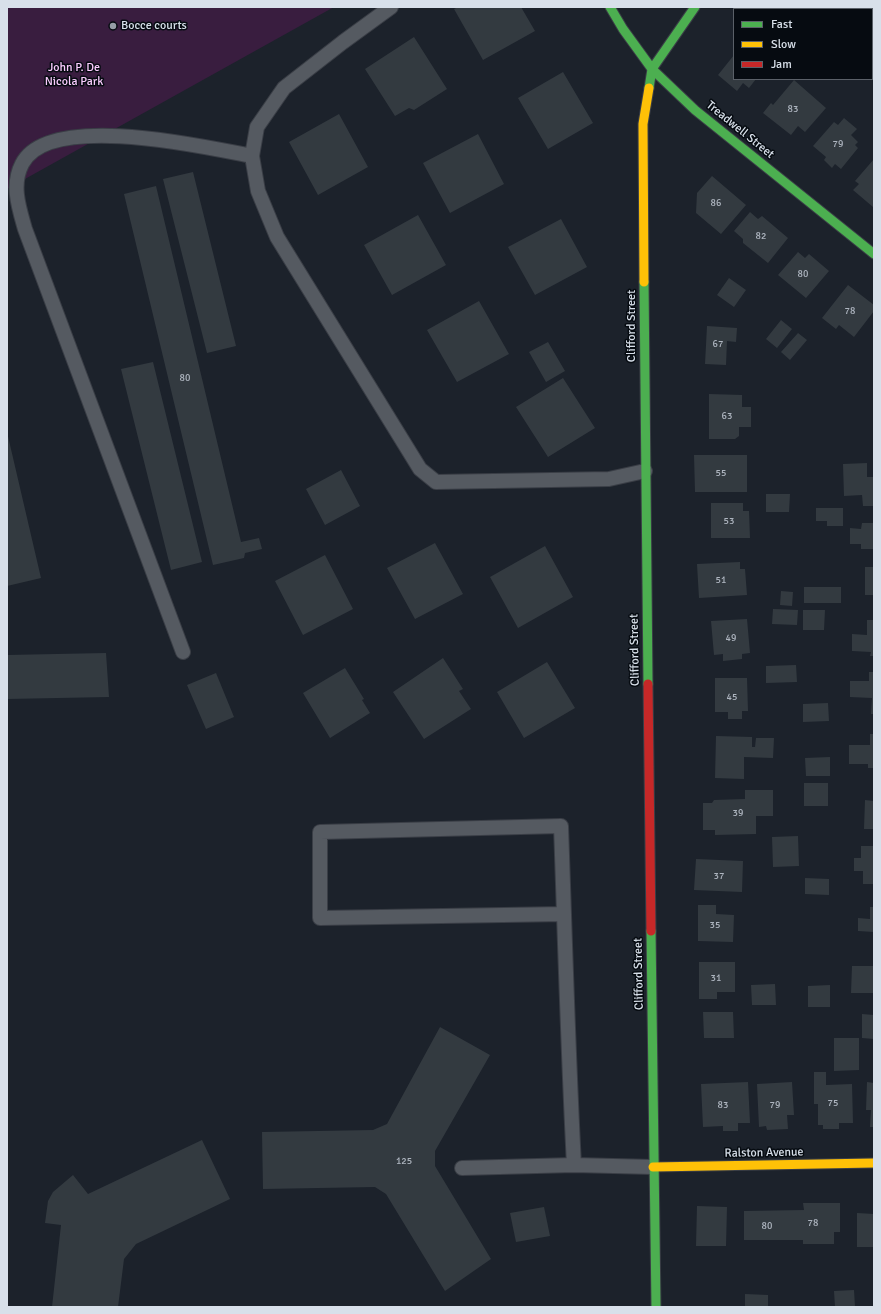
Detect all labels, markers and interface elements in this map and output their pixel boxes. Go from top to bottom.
legend [733,8,873,80]
text: Fast [771,17,792,32]
place label: Bocce courts [121,19,187,33]
marker: Bocce courts [108,21,118,31]
text: Slow [771,37,796,52]
text: Jam [771,57,792,72]
park label: John P. De Nicola Park [45,61,103,89]
street label: Treadwell Street [703,98,777,162]
house number: 83 [788,103,798,115]
house number: 79 [833,138,843,150]
house number: 86 [711,197,721,209]
house number: 82 [756,230,766,242]
house number: 80 [798,268,808,280]
street label: Clifford Street [625,290,639,362]
house number: 78 [845,305,855,317]
house number: 67 [713,338,723,350]
house number: 80 [180,372,190,384]
house number: 63 [722,410,732,422]
house number: 55 [716,467,726,479]
house number: 53 [724,515,734,527]
house number: 51 [716,574,726,586]
street label: Clifford Street [627,614,643,686]
house number: 49 [726,632,736,644]
house number: 45 [727,691,737,703]
house number: 39 [733,807,743,819]
house number: 37 [714,870,724,882]
house number: 35 [710,919,720,931]
street label: Clifford Street [631,938,647,1010]
house number: 31 [711,972,721,984]
house number: 75 [828,1097,838,1109]
house number: 83 [718,1099,728,1111]
house number: 79 [770,1099,780,1111]
street label: Ralston Avenue [724,1145,804,1161]
house number: 125 [396,1155,412,1167]
house number: 78 [808,1217,818,1229]
house number: 80 [762,1220,772,1232]

